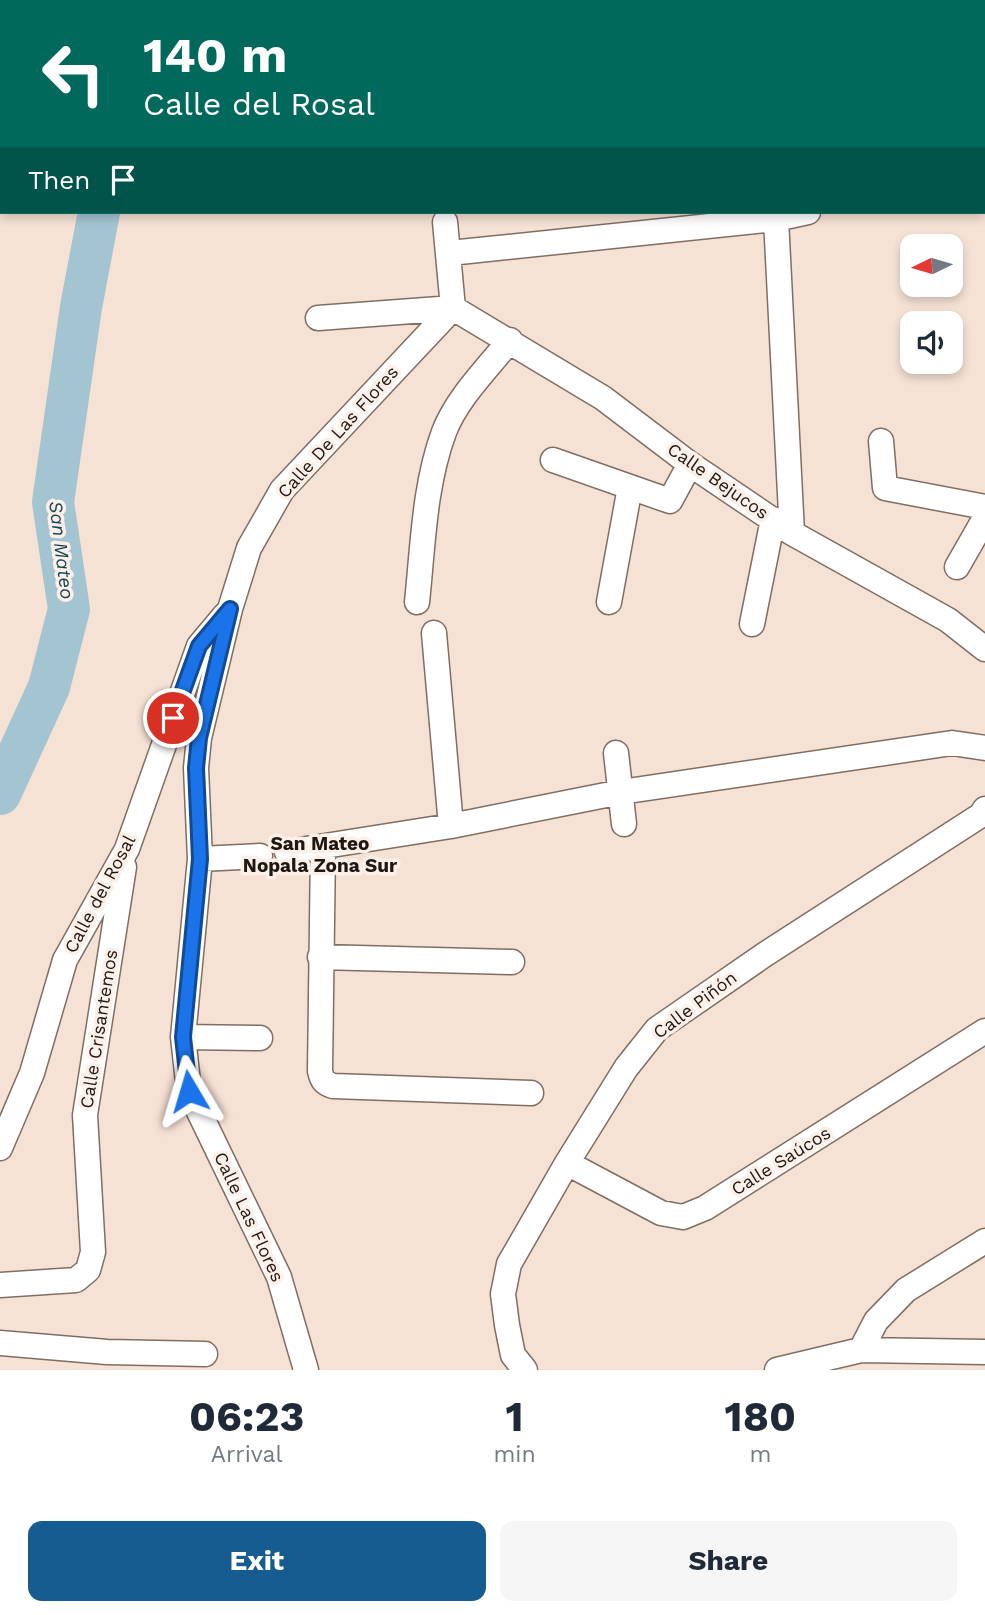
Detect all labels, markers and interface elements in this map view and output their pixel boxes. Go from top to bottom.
text: 140 m [143,26,287,84]
icon: left [28,28,119,119]
text: Calle del Rosal [143,85,375,123]
icon: arrive [104,161,142,199]
text: Then [28,165,90,195]
north arrow [900,234,962,298]
map controls [900,234,963,374]
button: sound [900,311,963,374]
street label: Calle De Las Flores [273,361,402,502]
street label: Calle Bejucos [664,438,773,523]
water label: San Mateo [44,500,79,600]
pin [143,688,203,748]
icon: arrive [154,699,192,737]
street label: Calle del Rosal [60,831,140,956]
district label: San Mateo Nopala Zona Sur [243,832,398,877]
street label: Calle Crisantemos [76,948,121,1110]
street label: Calle Piñón [649,966,741,1043]
position arrow [152,1054,226,1128]
street label: Calle Saúcos [727,1122,834,1199]
street label: Calle Las Flores [210,1149,289,1285]
text: 06:23 [189,1392,304,1441]
text: 1 [505,1392,524,1441]
text: 180 [725,1392,796,1441]
text: Arrival [211,1441,283,1468]
text: min [493,1441,536,1468]
text: m [749,1441,771,1468]
button: Exit [28,1521,486,1601]
button: Share [500,1521,957,1601]

